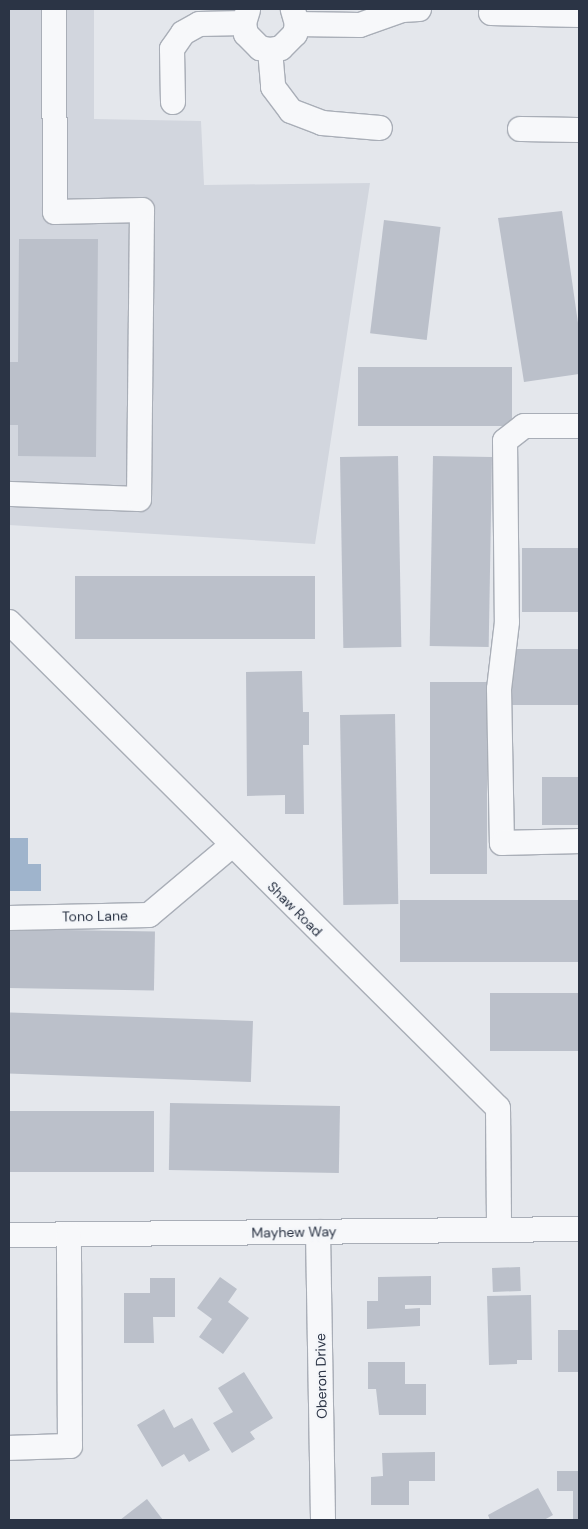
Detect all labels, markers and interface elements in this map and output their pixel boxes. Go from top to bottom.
street label: Shaw Road [264,878,326,940]
street label: Tono Lane [62,907,128,925]
street label: Mayhew Way [251,1223,337,1241]
street label: Oberon Drive [312,1333,330,1419]

